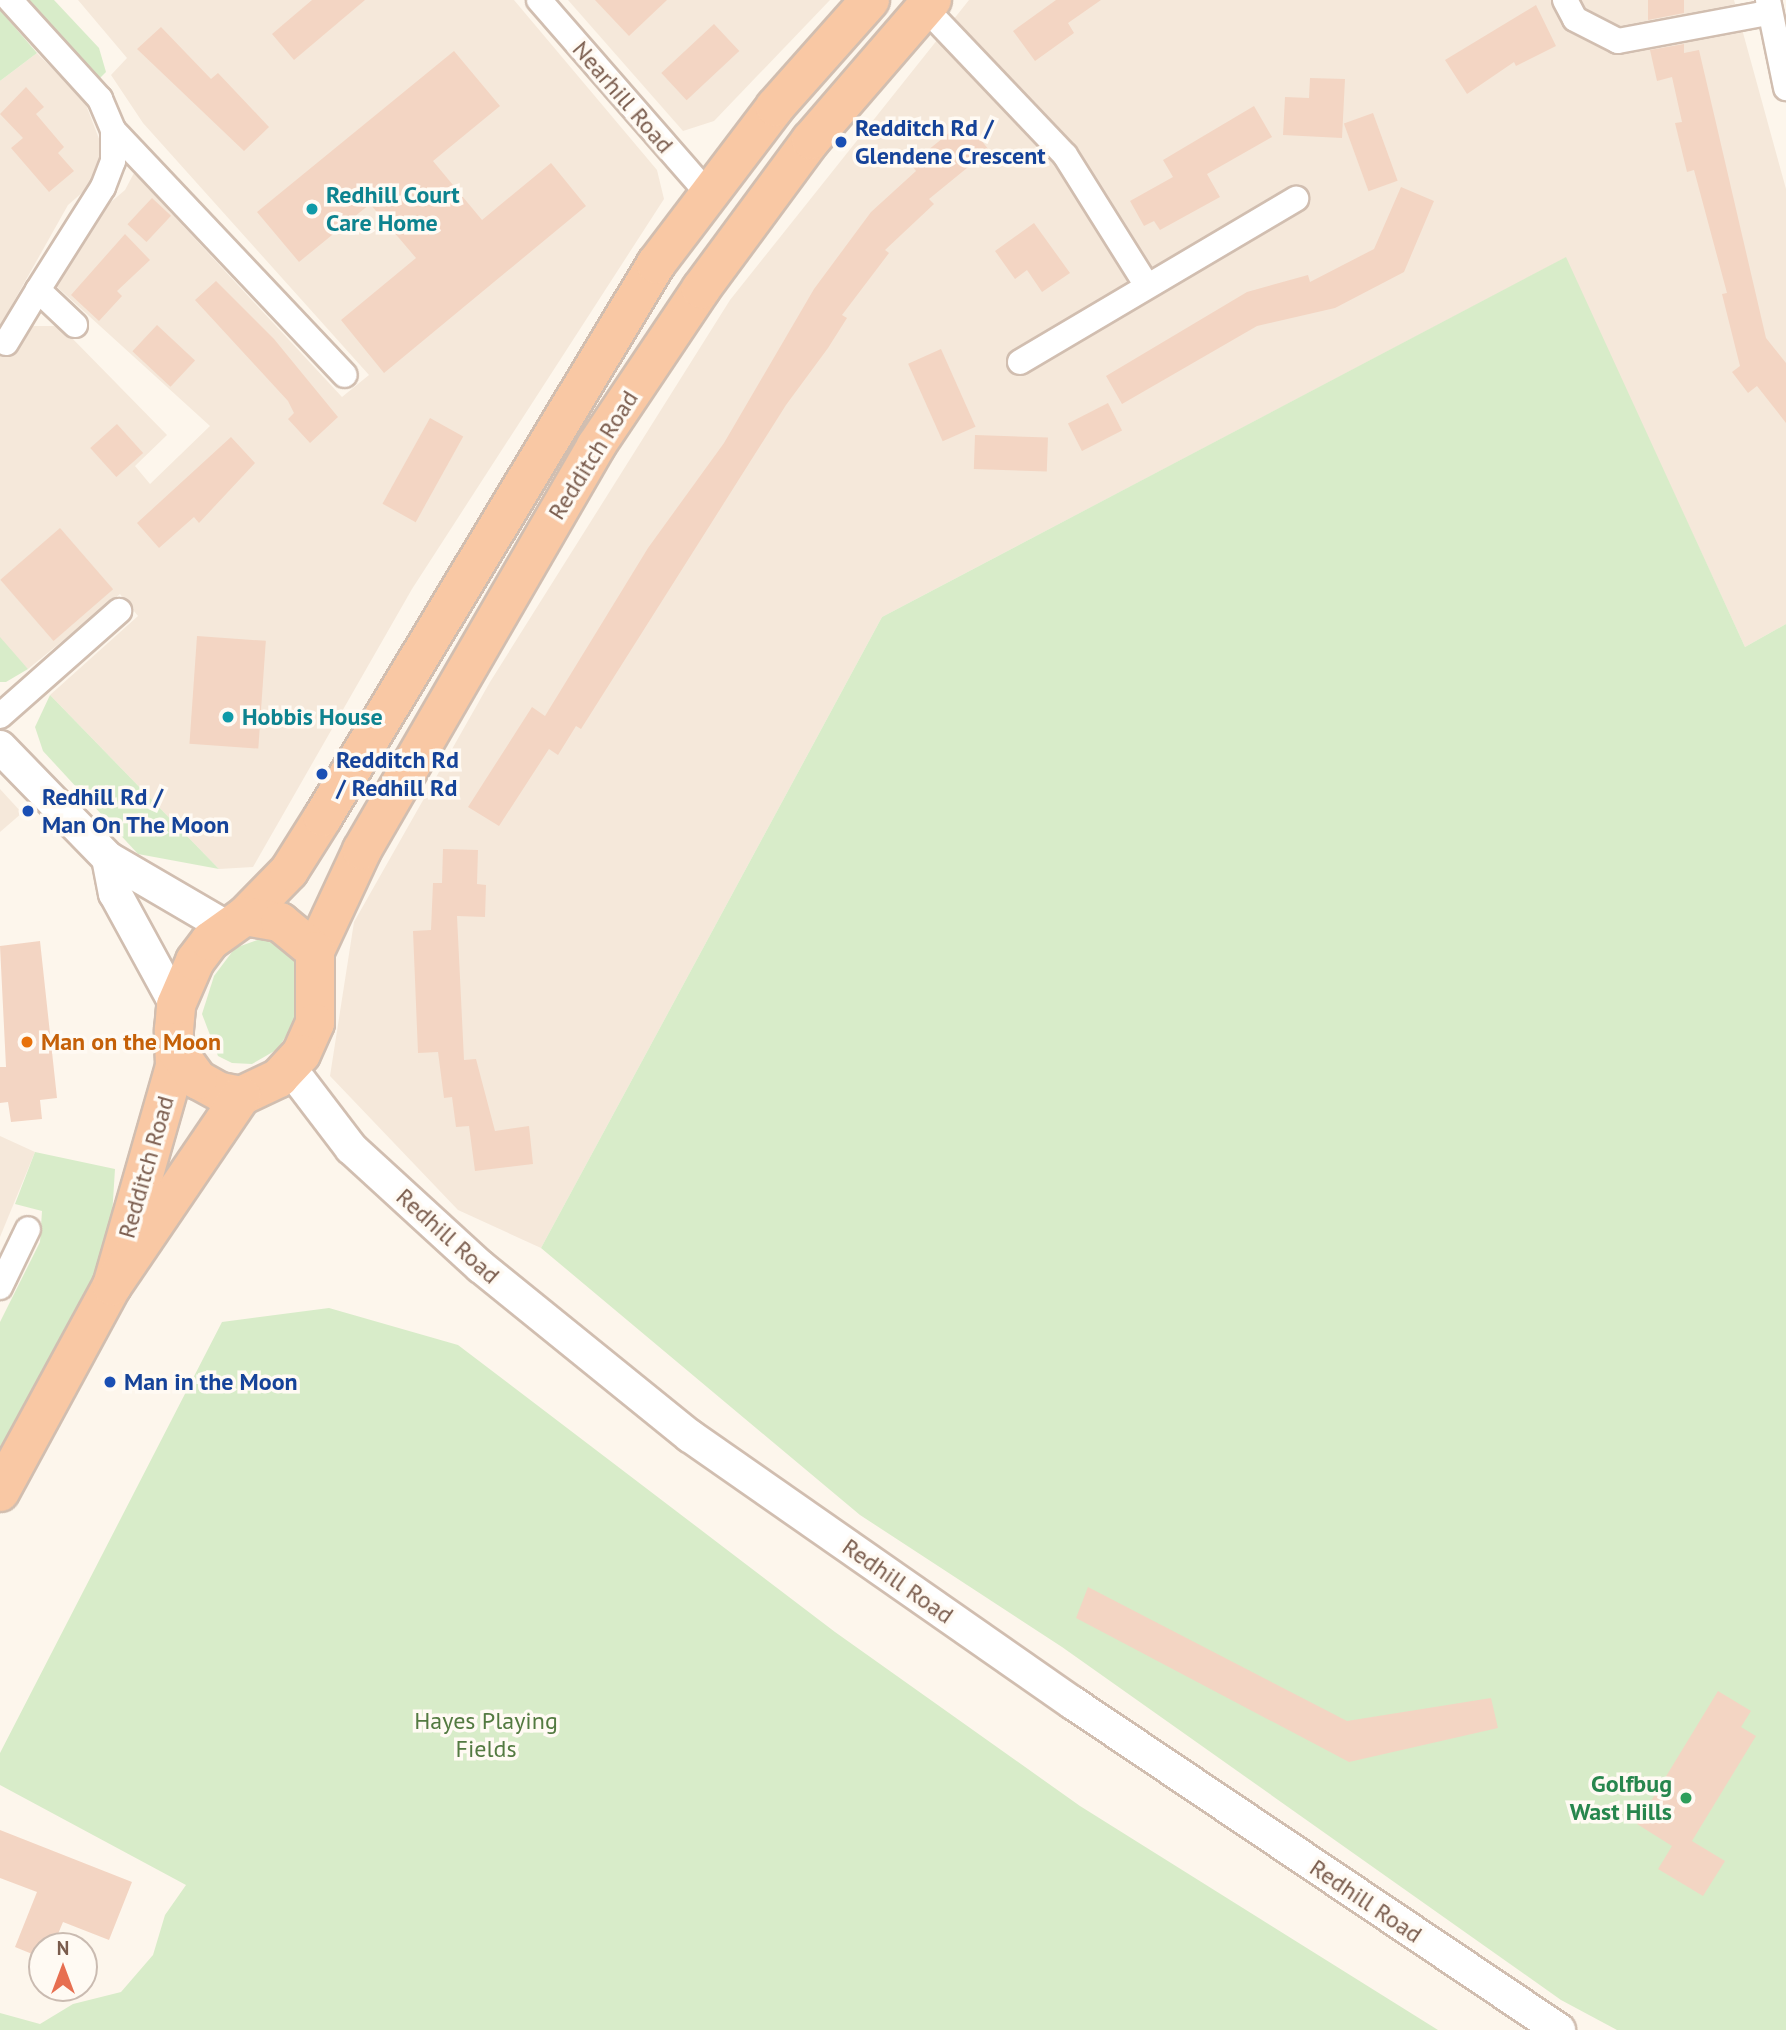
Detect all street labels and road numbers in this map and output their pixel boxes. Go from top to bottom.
street label: Nearhill Road [566,35,680,159]
street label: Redditch Road [542,385,644,525]
street label: Redditch Road [112,1093,180,1241]
street label: Redhill Road [390,1182,506,1290]
street label: Redhill Road [837,1532,959,1630]
street label: Redhill Road [1304,1853,1428,1949]

